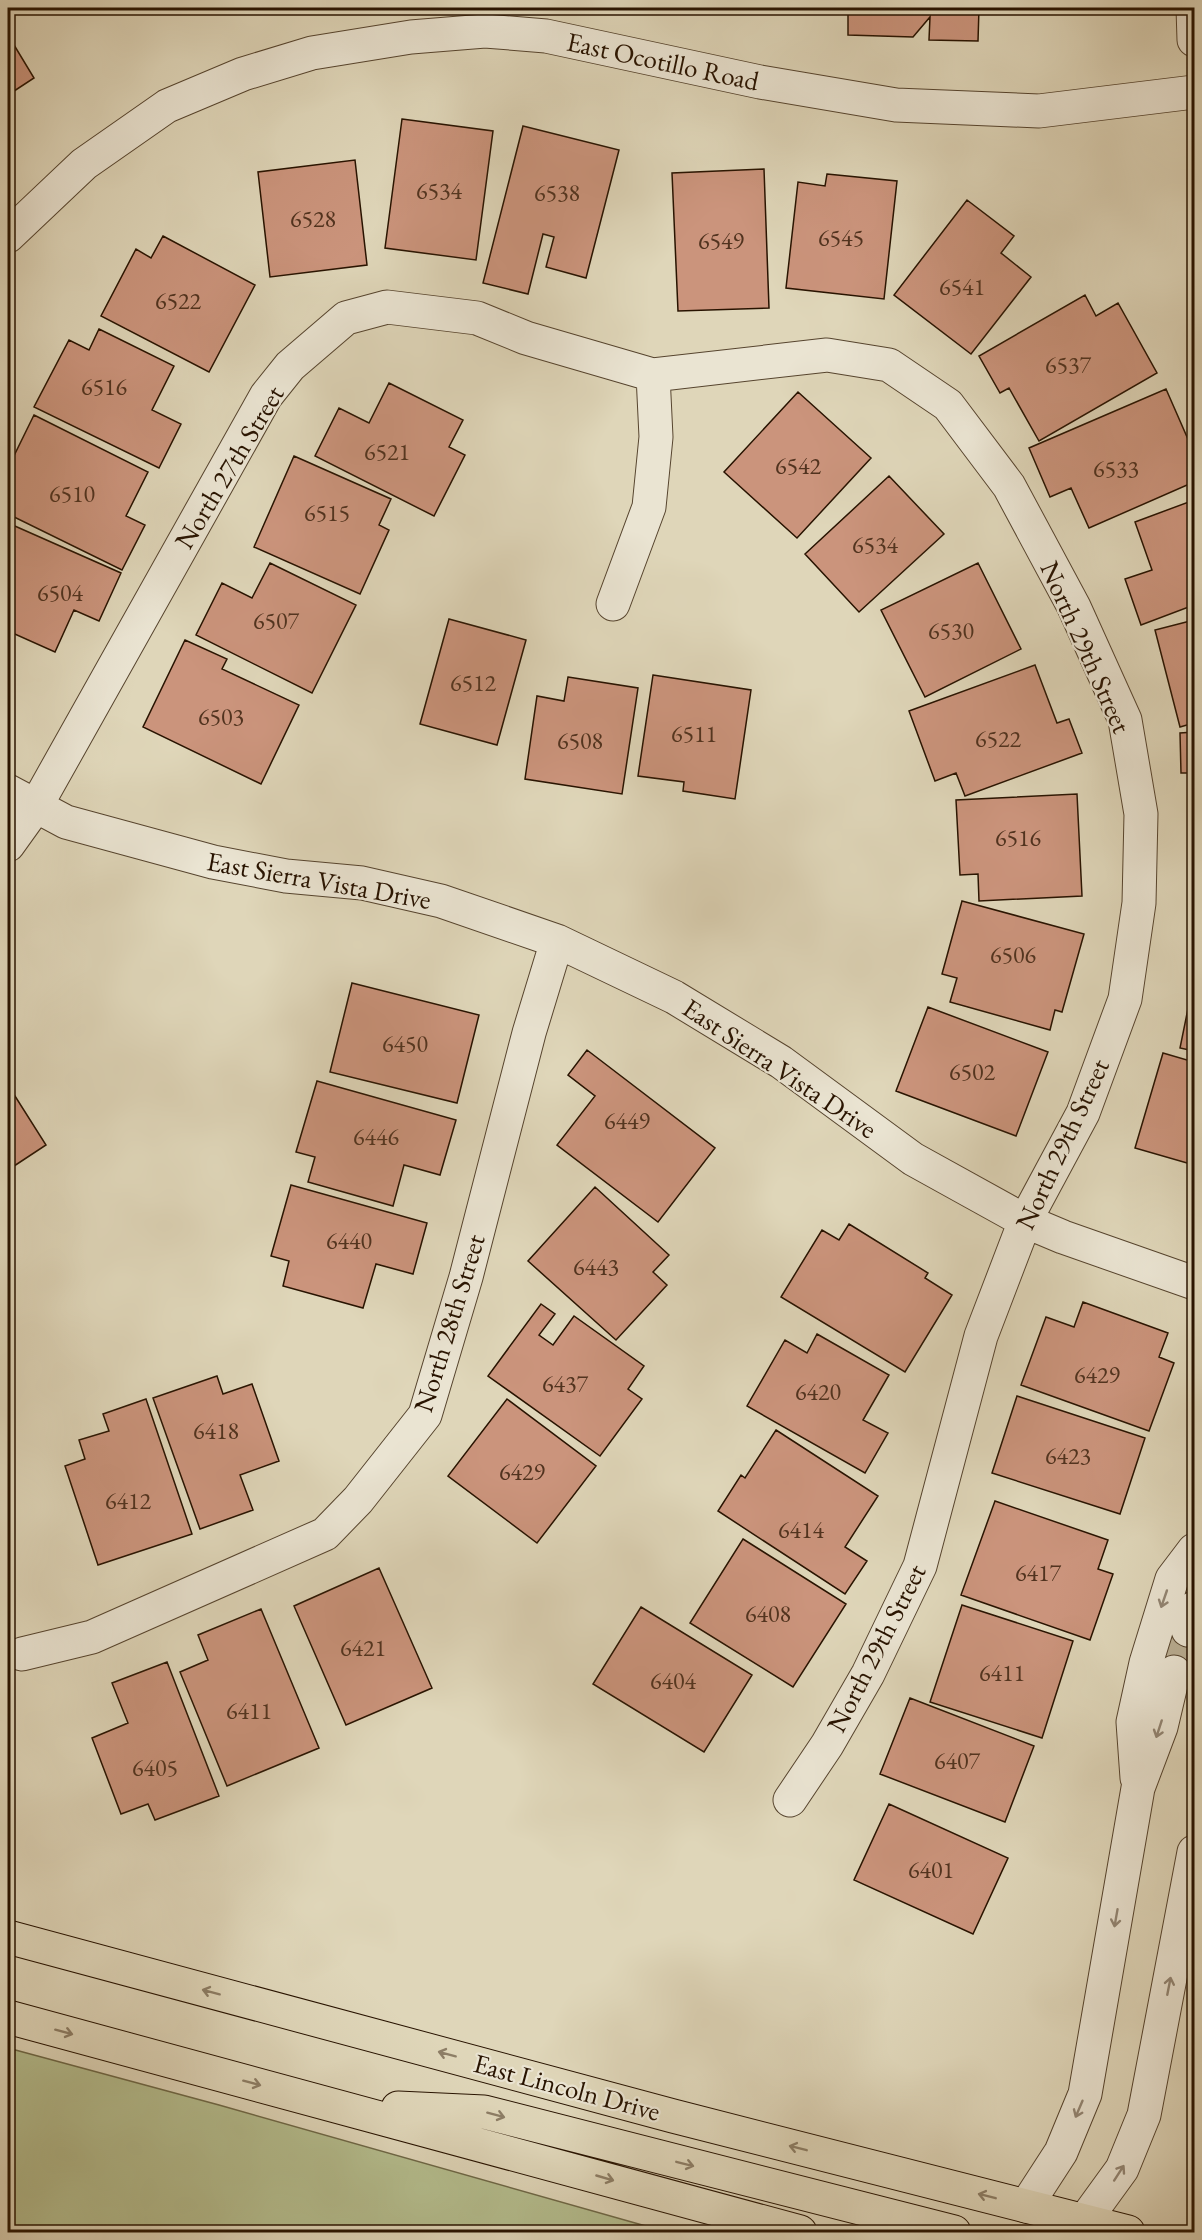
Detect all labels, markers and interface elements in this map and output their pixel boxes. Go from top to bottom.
street label: East Ocotillo Road [564,24,763,99]
house number: 6534 [416,175,463,206]
house number: 6538 [534,177,580,208]
house number: 6528 [290,203,336,234]
house number: 6545 [818,222,864,253]
house number: 6549 [698,225,745,256]
house number: 6541 [939,271,985,302]
house number: 6522 [155,285,202,316]
house number: 6537 [1045,349,1092,380]
house number: 6516 [81,371,127,402]
street label: North 27th Street [166,378,292,555]
house number: 6521 [364,436,410,467]
house number: 6542 [775,450,822,481]
house number: 6533 [1093,453,1139,484]
house number: 6510 [49,478,95,509]
house number: 6515 [304,497,350,528]
house number: 6534 [852,529,899,560]
street label: North 29th Street [1032,556,1140,739]
house number: 6504 [37,577,84,608]
house number: 6507 [253,605,300,636]
house number: 6530 [928,615,974,646]
house number: 6512 [450,667,497,698]
house number: 6503 [198,701,244,732]
house number: 6511 [671,718,717,749]
house number: 6522 [975,723,1022,754]
house number: 6508 [557,725,603,756]
house number: 6516 [995,822,1041,853]
street label: East Sierra Vista Drive [204,843,434,917]
house number: 6506 [990,939,1036,970]
street label: East Sierra Vista Drive [676,990,884,1146]
house number: 6450 [382,1028,428,1059]
street label: North 29th Street [1007,1052,1117,1235]
house number: 6502 [949,1056,996,1087]
house number: 6449 [604,1105,651,1136]
house number: 6446 [353,1121,399,1152]
house number: 6440 [326,1225,372,1256]
street label: North 28th Street [405,1229,493,1416]
house number: 6443 [573,1251,619,1282]
house number: 6429 [1074,1359,1121,1390]
house number: 6437 [542,1368,589,1399]
house number: 6420 [795,1376,841,1407]
house number: 6418 [193,1415,239,1446]
house number: 6423 [1045,1440,1091,1471]
house number: 6429 [499,1456,546,1487]
house number: 6412 [105,1485,152,1516]
house number: 6414 [778,1514,825,1545]
street label: North 29th Street [819,1557,934,1738]
house number: 6417 [1015,1557,1062,1588]
one-way arrow [1158,1590,1169,1608]
house number: 6408 [745,1598,791,1629]
house number: 6421 [340,1632,386,1663]
house number: 6411 [979,1657,1025,1688]
house number: 6404 [650,1665,697,1696]
house number: 6411 [226,1695,272,1726]
one-way arrow [1153,1719,1164,1738]
house number: 6407 [934,1745,981,1776]
house number: 6405 [132,1752,178,1783]
house number: 6401 [908,1854,954,1885]
one-way arrow [1110,1908,1121,1928]
one-way arrow [1164,1977,1175,1996]
one-way arrow [202,1986,221,1998]
one-way arrow [54,2027,73,2039]
street label: East Lincoln Drive [470,2045,664,2129]
one-way arrow [438,2048,457,2060]
one-way arrow [242,2078,261,2089]
one-way arrow [1073,2100,1084,2118]
one-way arrow [486,2109,505,2121]
one-way arrow [789,2142,808,2153]
one-way arrow [675,2158,694,2170]
one-way arrow [1113,2165,1125,2182]
one-way arrow [595,2173,614,2184]
one-way arrow [978,2190,997,2202]

